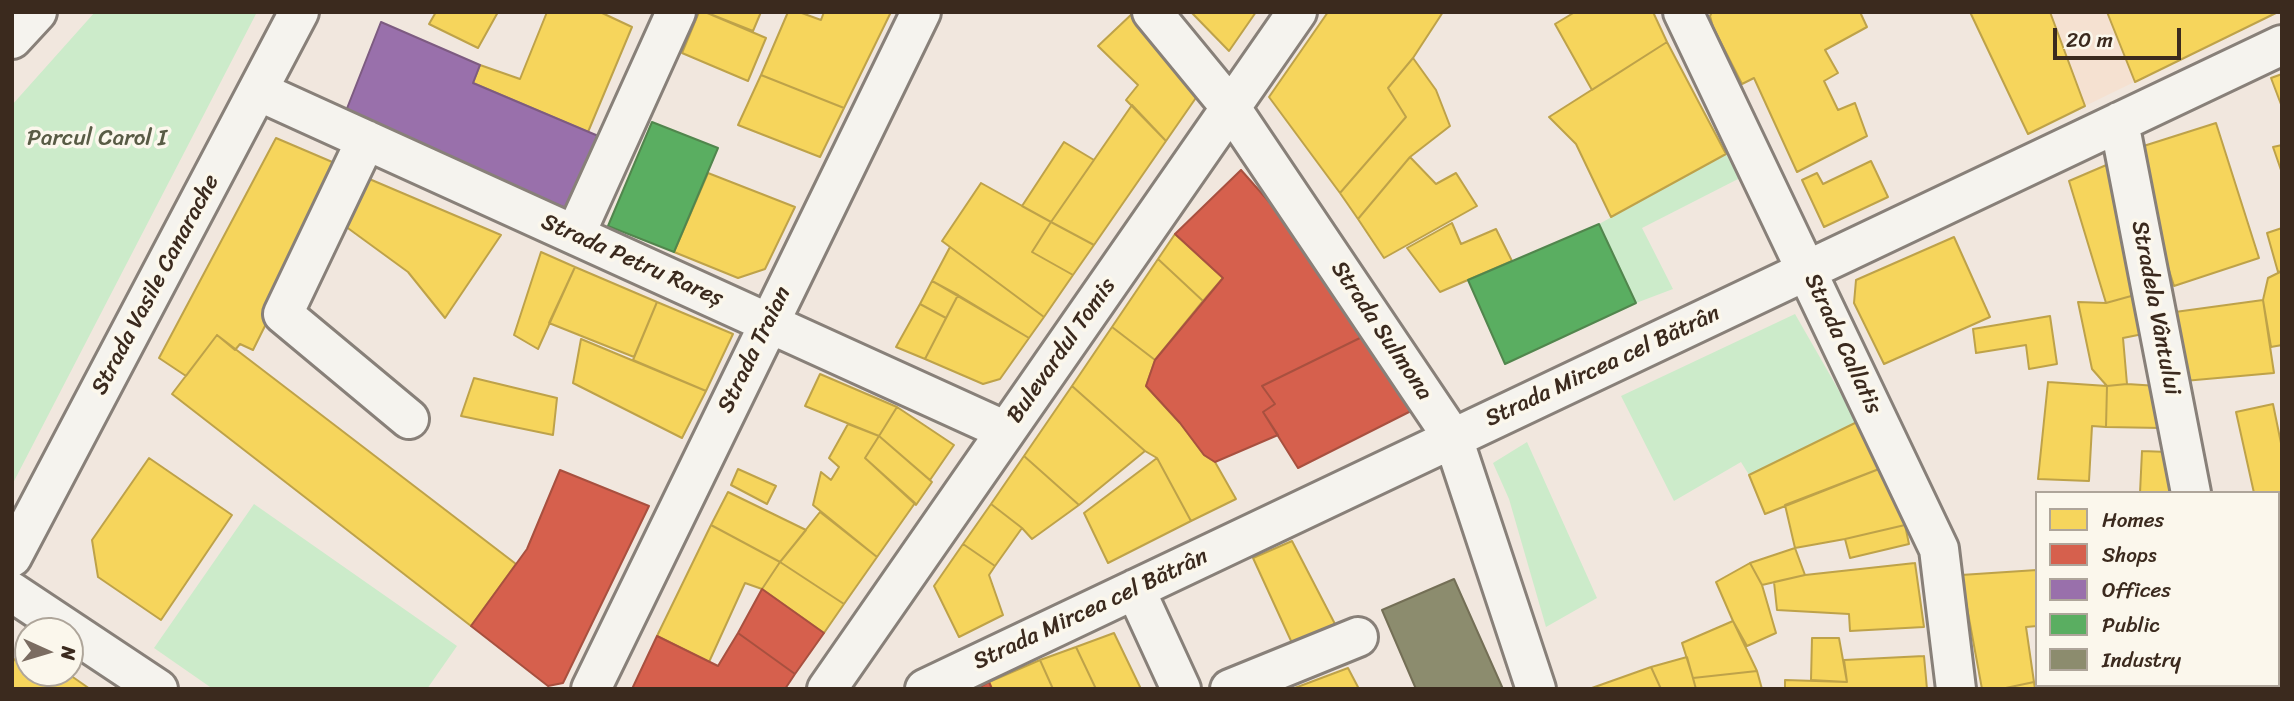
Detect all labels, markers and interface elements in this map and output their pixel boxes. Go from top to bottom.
scale bar [2056,14,2184,58]
text: 20 m [2066,21,2113,59]
park label: Parcul Carol I [27,125,167,153]
street label: Strada Vasile Canarache [86,170,226,400]
street label: Strada Petru Rareș [537,209,727,313]
street label: Stradela Vântului [2125,218,2185,398]
street label: Strada Sulmona [1324,256,1438,406]
street label: Strada Callatis [1797,269,1887,419]
street label: Bulevardul Tomis [1002,273,1122,429]
street label: Strada Traian [713,282,797,418]
street label: Strada Mircea cel Bătrân [1481,300,1725,434]
legend [2035,491,2280,687]
text: Homes [2102,501,2164,539]
text: Shops [2102,536,2157,574]
street label: Strada Mircea cel Bătrân [969,543,1213,677]
text: Offices [2102,571,2171,609]
text: Public [2102,606,2160,644]
north arrow [14,617,84,687]
text: Industry [2102,641,2181,679]
text: N [52,646,85,661]

